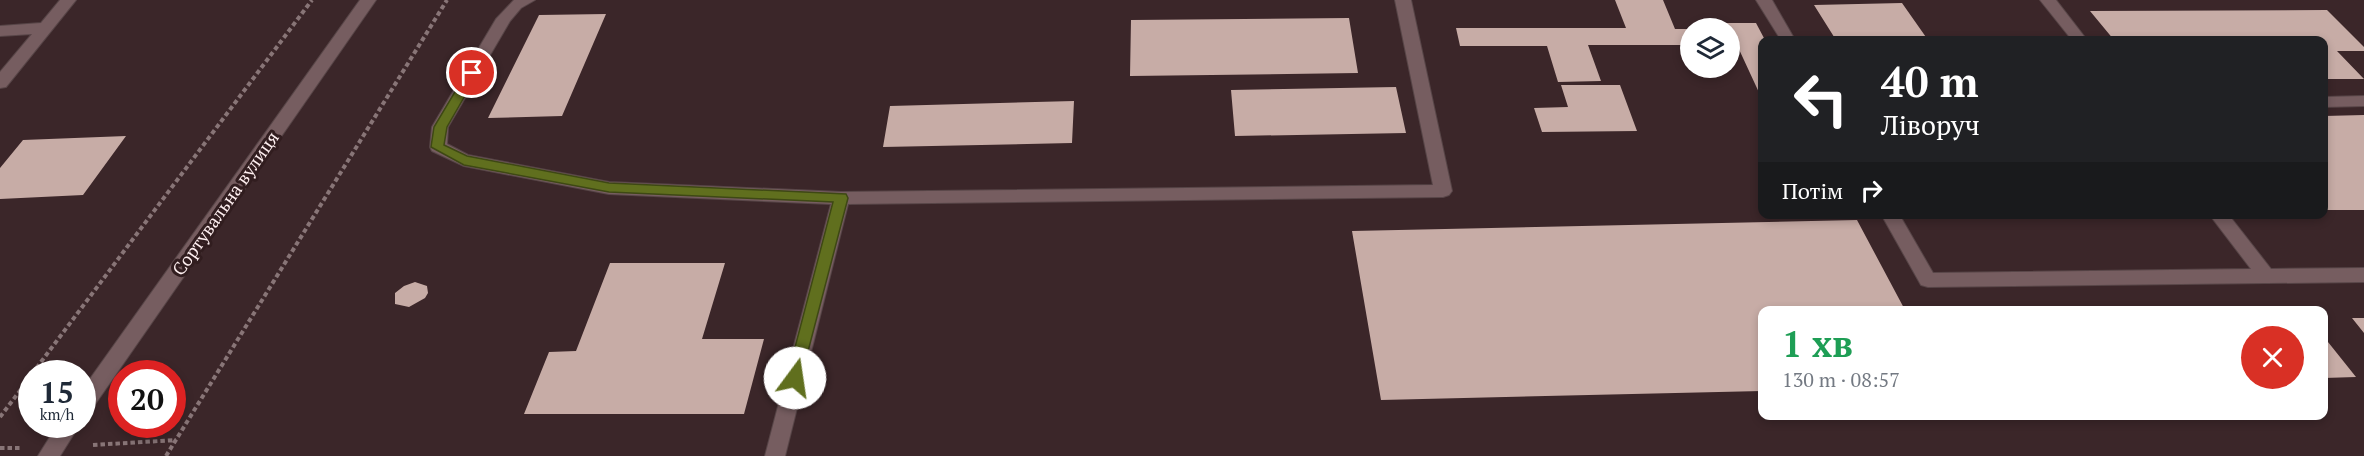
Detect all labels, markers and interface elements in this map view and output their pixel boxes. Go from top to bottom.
map controls [1680,18,1740,78]
button: layers [1680,18,1740,78]
pin [446,47,497,98]
text: 40 m [1881,53,1979,109]
icon: arrive [455,56,488,89]
icon: left [1782,60,1860,138]
text: Ліворуч [1881,107,1980,143]
street label: Сортувальна вулиця [166,126,284,280]
icon: right [1855,174,1888,207]
text: Потім [1782,176,1843,205]
text: 1 хв [1782,320,1853,367]
button: close [2241,326,2304,389]
position arrow [763,346,827,410]
speed limit sign: 20 [108,360,186,438]
text: 130 m · 08:57 [1782,366,1900,393]
text: 15 [40,372,74,412]
text: km/h [40,404,74,424]

